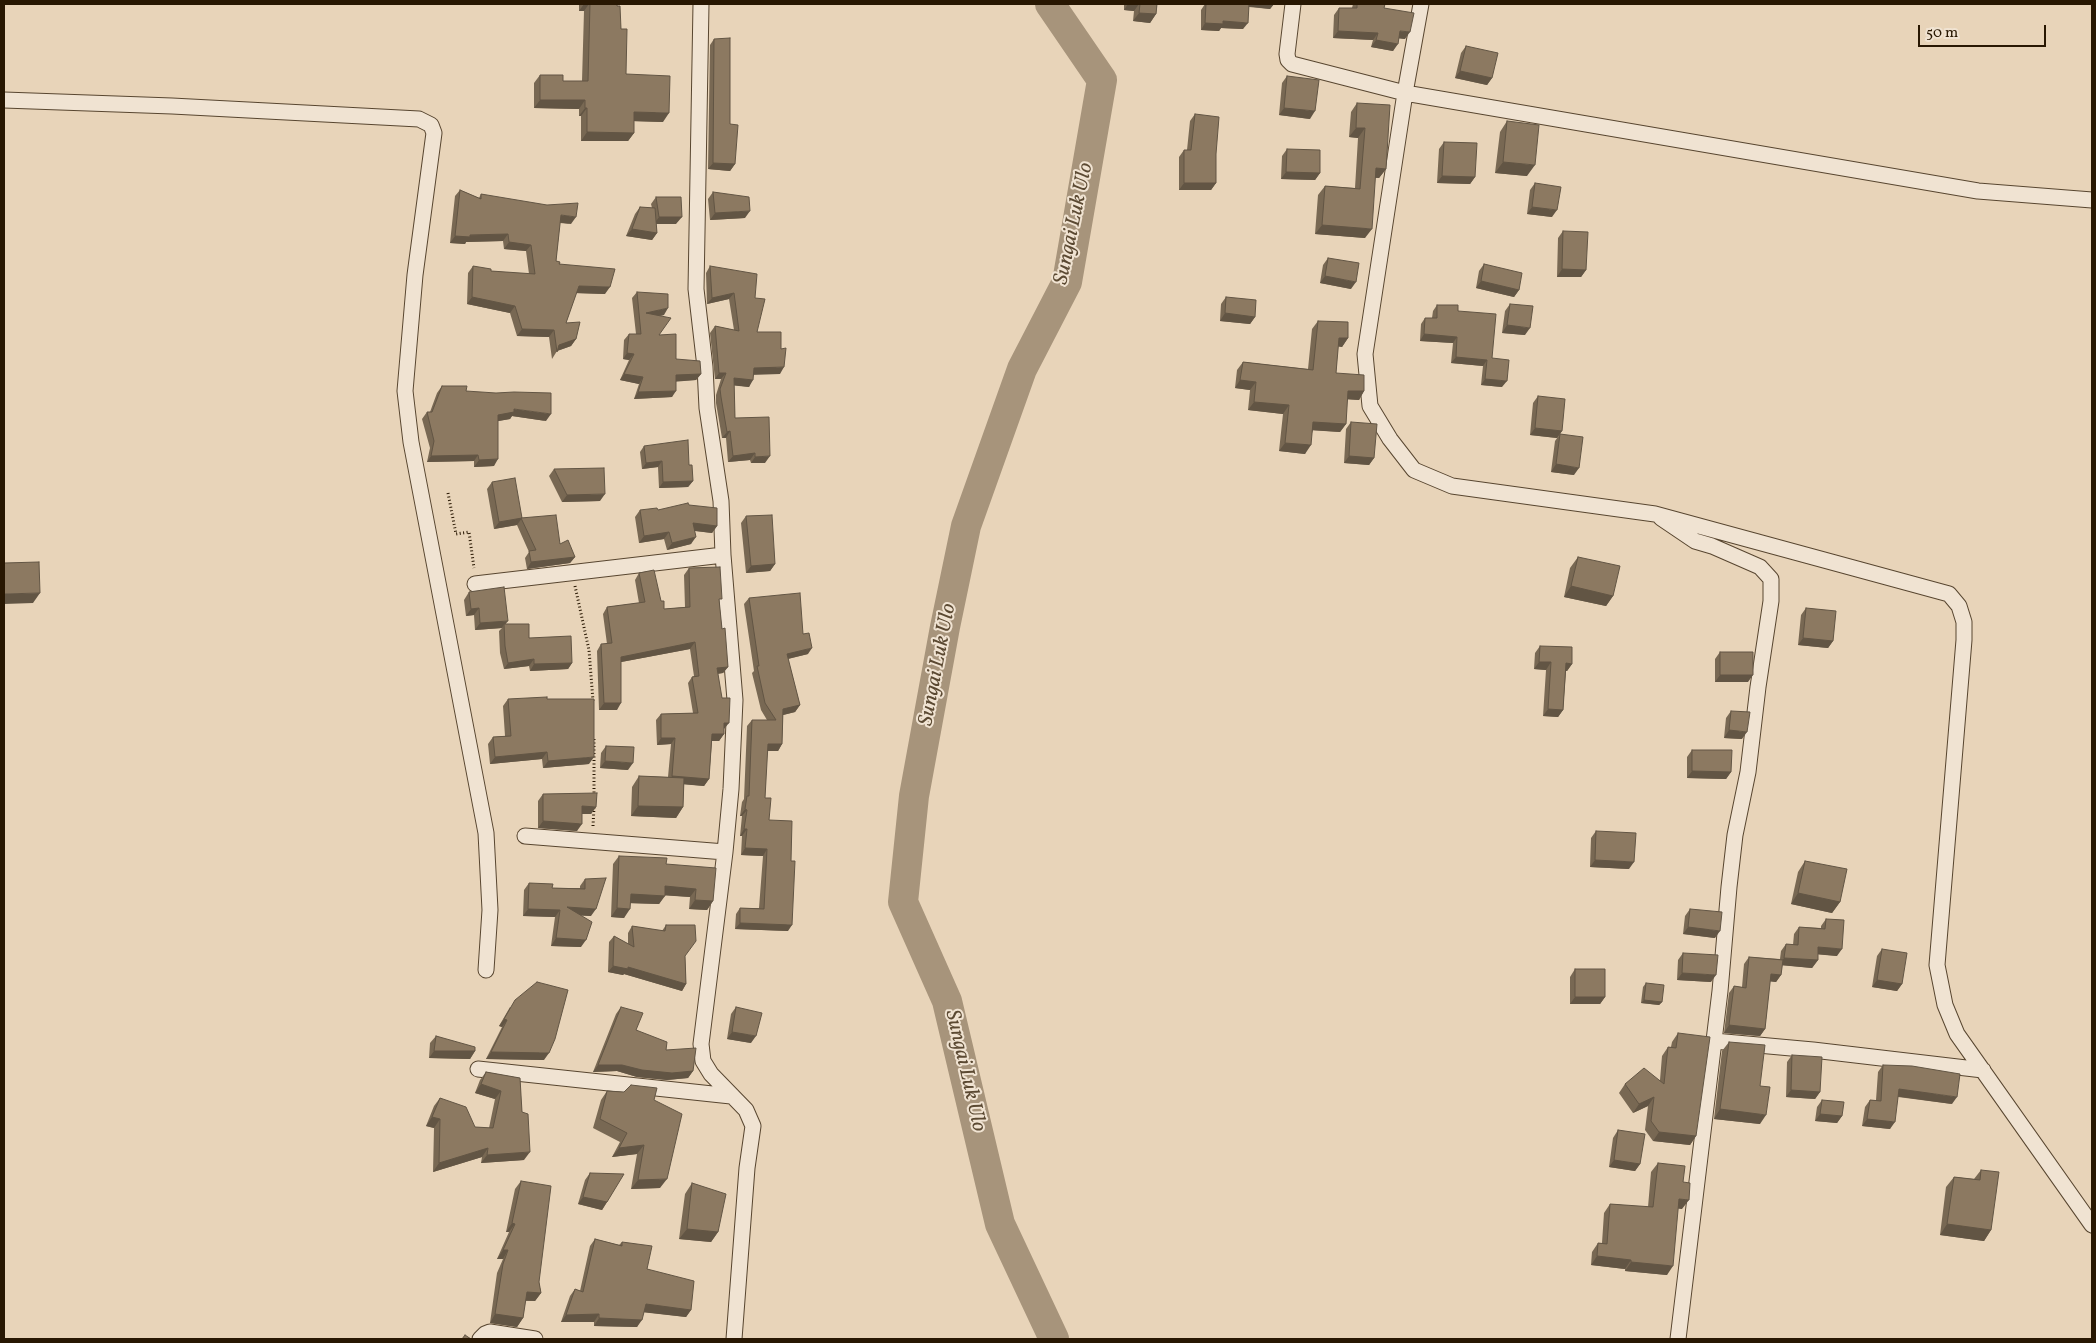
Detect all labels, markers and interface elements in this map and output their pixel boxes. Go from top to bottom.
scale bar [1921,15,2048,47]
text: 50 m [1926,23,1958,44]
water label: Sungai Luk Ulo [1050,161,1100,287]
water label: Sungai Luk Ulo [915,602,963,728]
water label: Sungai Luk Ulo [938,1008,990,1134]

